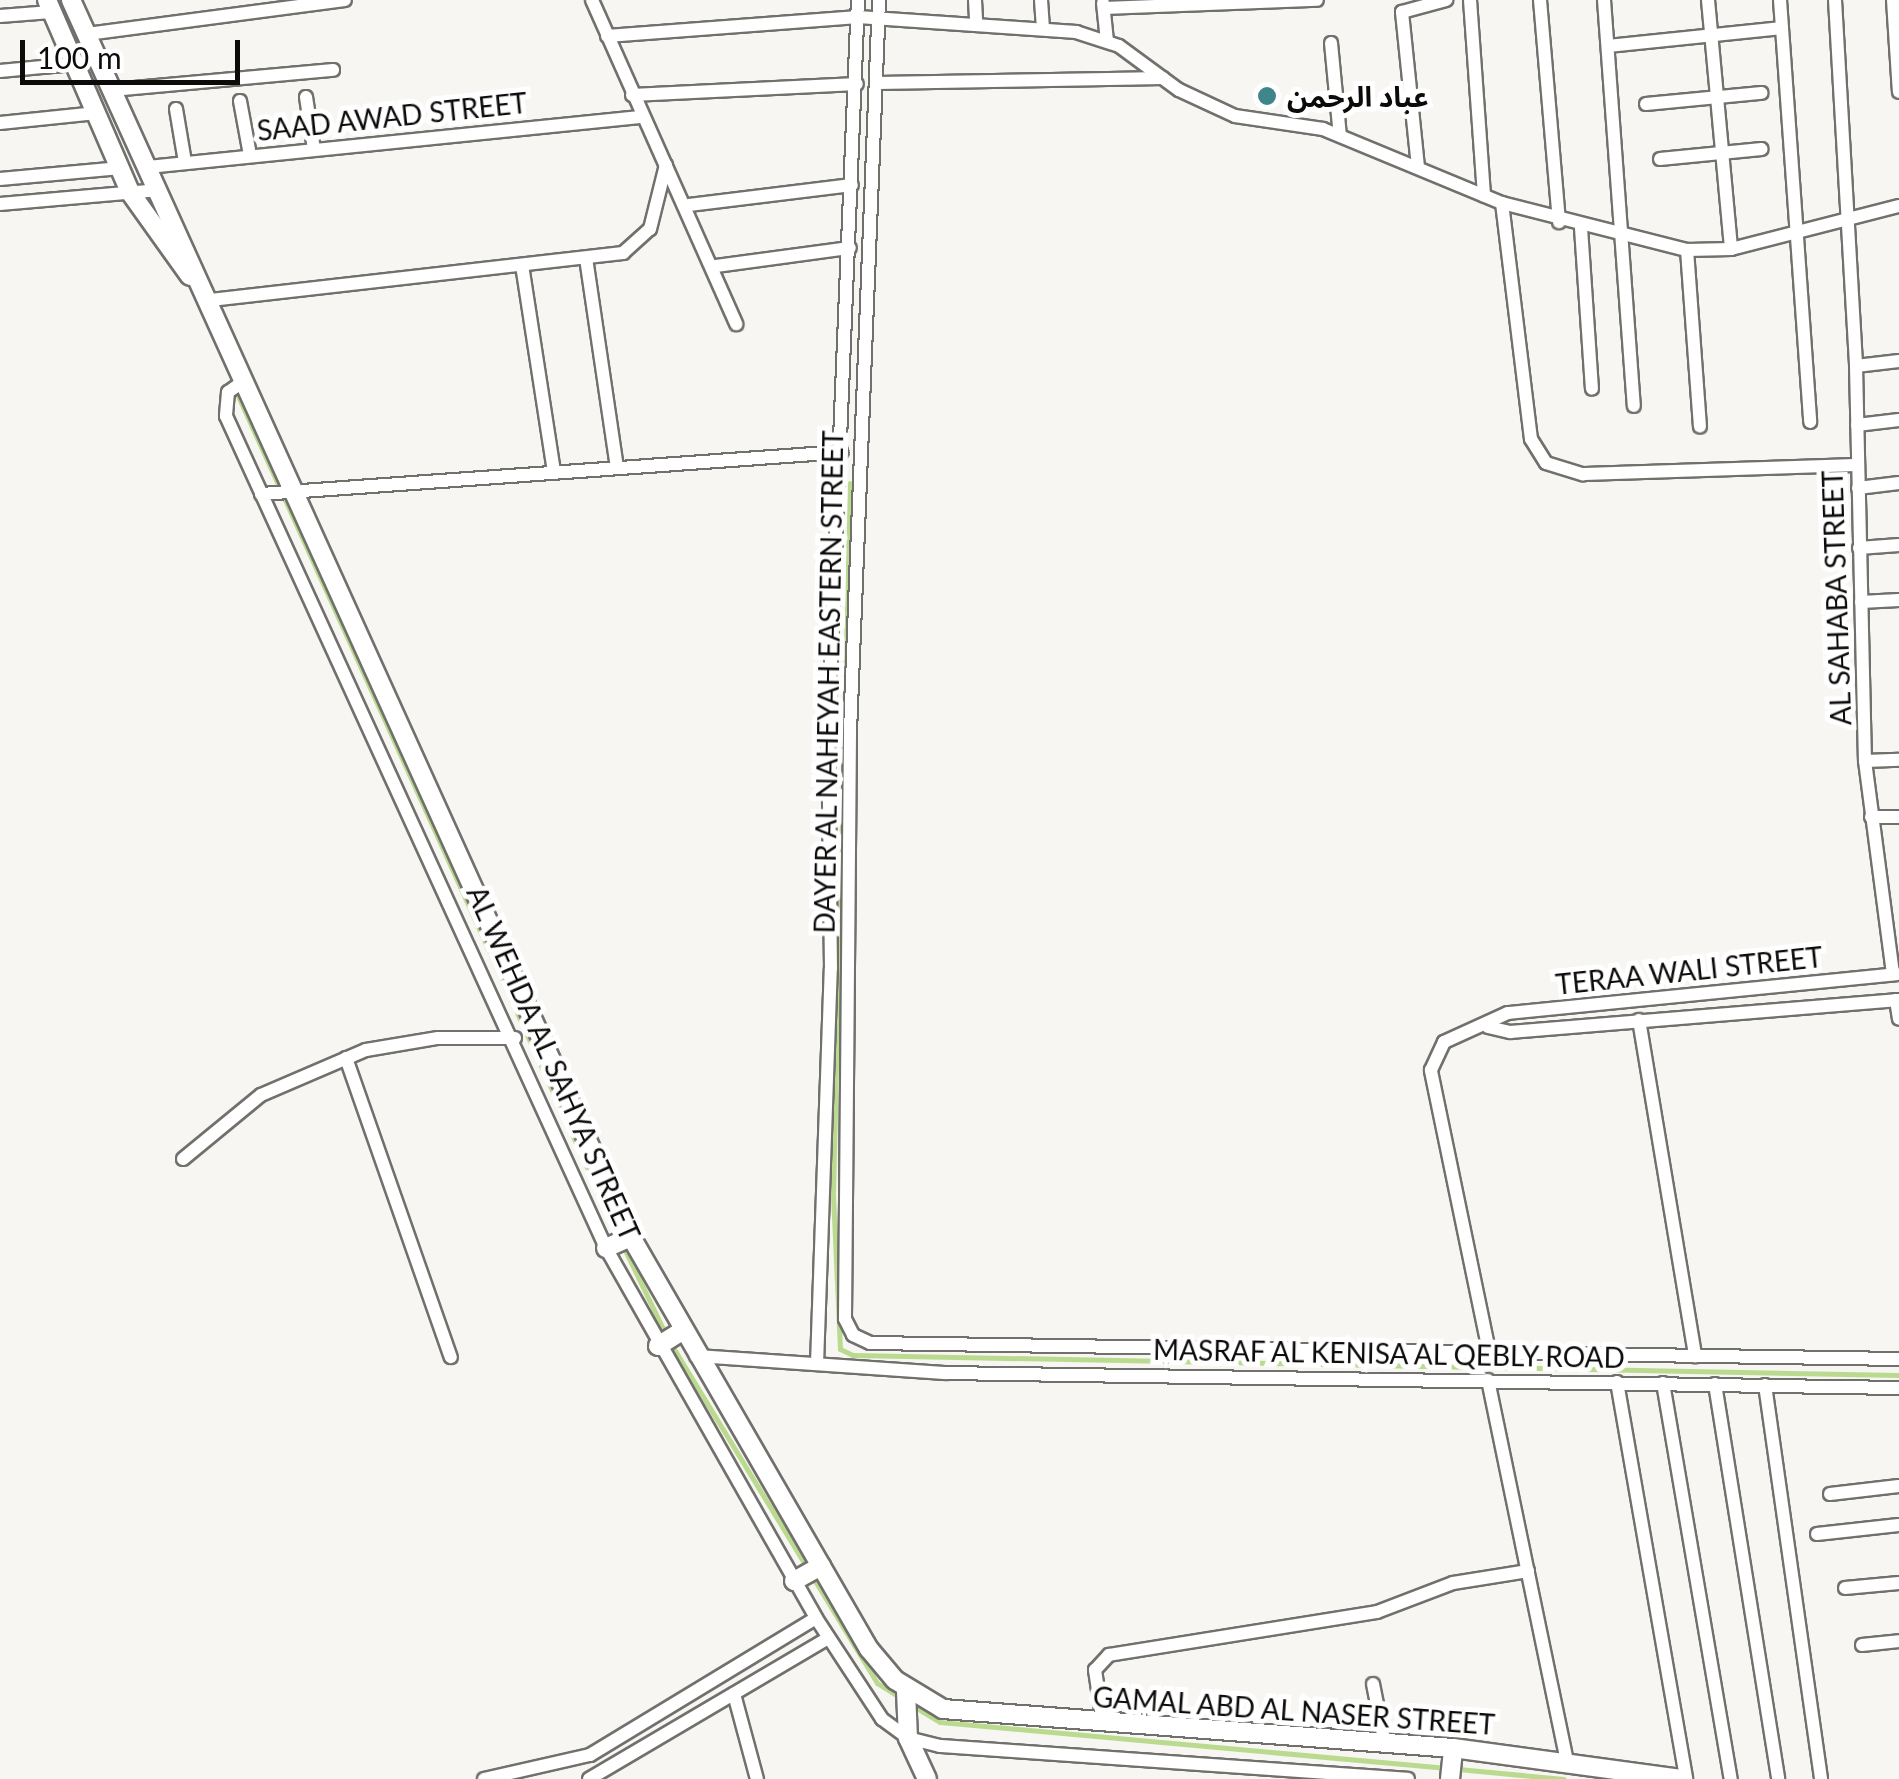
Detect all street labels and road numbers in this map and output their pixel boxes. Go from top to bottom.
street label: SAAD AWAD STREET [255,85,529,147]
street label: DAYER AL NAHEYAH EASTERN STREET [807,429,849,935]
street label: AL SAHABA STREET [1815,469,1857,727]
street label: AL WEHDA AL SAHYA STREET [459,878,649,1248]
street label: TERAA WALI STREET [1553,939,1825,1001]
street label: MASRAF AL KENISA AL QEBLY ROAD [1150,1332,1628,1374]
street label: GAMAL ABD AL NASER STREET [1090,1679,1498,1741]

